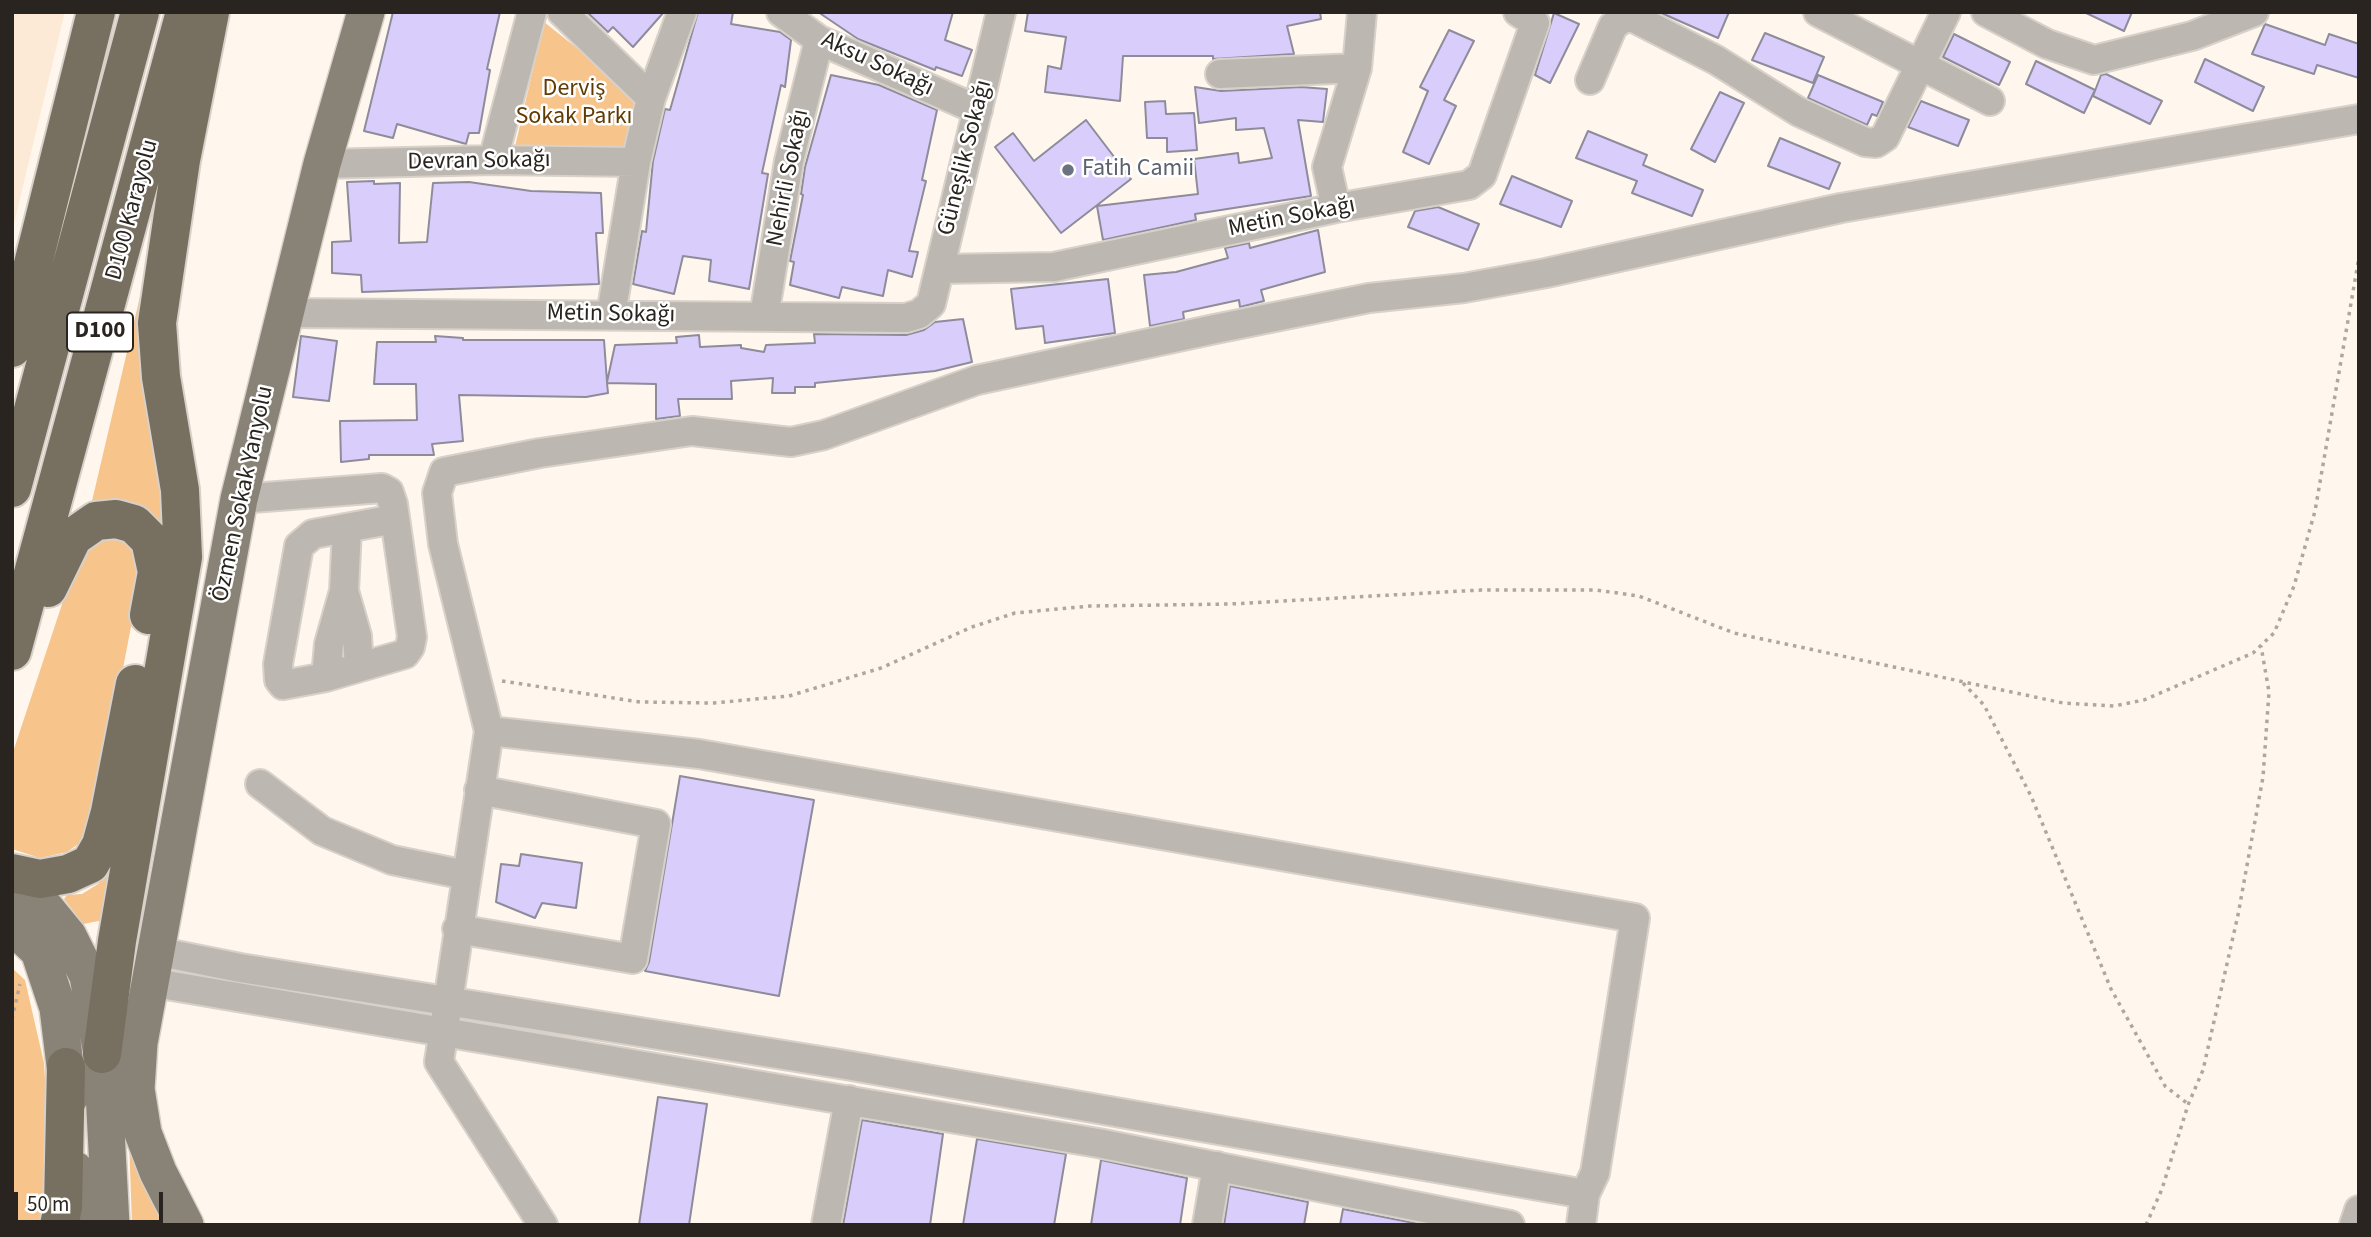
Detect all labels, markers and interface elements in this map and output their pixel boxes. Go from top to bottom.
street label: Aksu Sokağı [816,27,938,103]
park label: Derviş Sokak Parkı [515,76,633,132]
street label: Güneşlik Sokağı [933,77,999,239]
street label: Nehirli Sokağı [762,107,816,249]
street label: D100 Karayolu [100,136,166,284]
street label: Devran Sokağı [407,146,551,178]
place label: Fatih Camii [1082,156,1194,184]
marker: Fatih Camii [1060,162,1076,178]
street label: Metin Sokağı [1226,192,1358,244]
street label: Metin Sokağı [546,299,676,331]
road number: D100 [67,312,133,352]
street label: Özmen Sokak Yanyolu [207,383,281,605]
scale bar [18,1178,166,1222]
text: 50 m [27,1189,69,1219]

